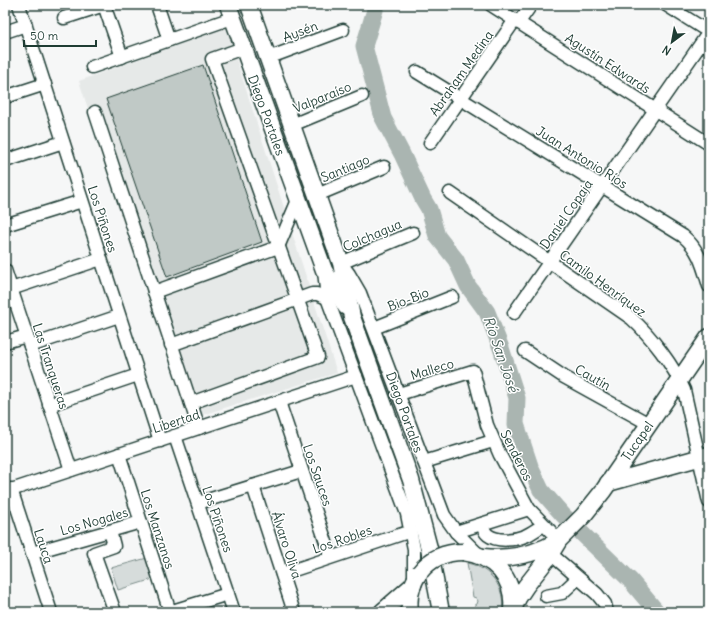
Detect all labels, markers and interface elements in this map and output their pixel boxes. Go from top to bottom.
street label: Aysén [280,17,321,46]
scale bar [24,22,96,48]
north arrow [652,22,692,62]
street label: Abraham Medina [426,27,497,119]
text: 50 m [30,28,59,43]
street label: Agustín Edwards [562,29,654,97]
text: N [660,43,674,58]
street label: Diego Portales [244,73,289,158]
street label: Valparaíso [290,78,354,117]
street label: Juan Antonio Ríos [533,122,631,192]
street label: Santiago [318,151,372,186]
street label: Daniel Copaja [536,176,597,252]
street label: Los Piñones [84,184,121,255]
street label: Colchagua [340,215,404,255]
street label: Camilo Henríquez [556,246,650,321]
street label: Bio-Bio [385,284,431,315]
water label: Río San José [480,314,523,396]
street label: Las Tranqueras [29,321,72,411]
street label: Malleco [408,355,456,384]
street label: Cautín [572,361,614,394]
street label: Diego Portales [382,370,427,455]
street label: Libertad [150,406,202,437]
street label: Tucapel [618,418,657,464]
street label: Senderos [497,427,537,484]
street label: Los Sauces [299,442,336,509]
street label: Los Piñones [198,484,237,555]
street label: Los Manzanos [137,487,178,571]
street label: Los Nogales [58,504,130,539]
street label: Álvaro Oliva [268,509,306,581]
street label: Los Robles [310,521,374,558]
street label: Lauca [30,526,57,566]

